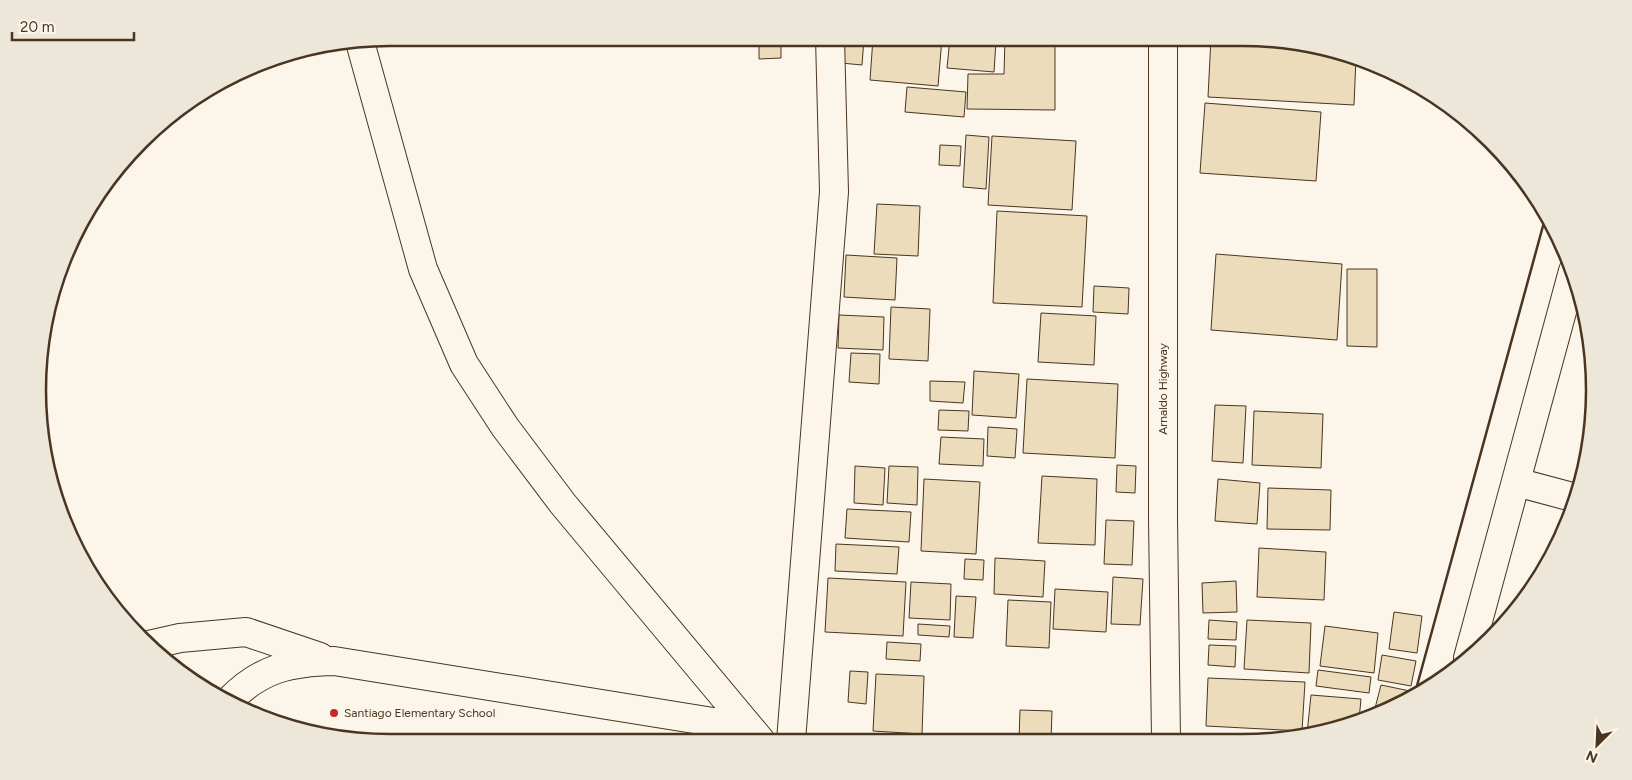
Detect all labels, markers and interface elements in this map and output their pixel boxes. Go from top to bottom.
scale bar [12,10,135,42]
text: 20 m [20,18,54,36]
street label: Arnaldo Highway [1156,342,1170,435]
place label: Santiago Elementary School [344,706,495,720]
marker: Santiago Elementary School [328,707,340,719]
north arrow [1572,720,1622,770]
text: N [1584,746,1600,766]

